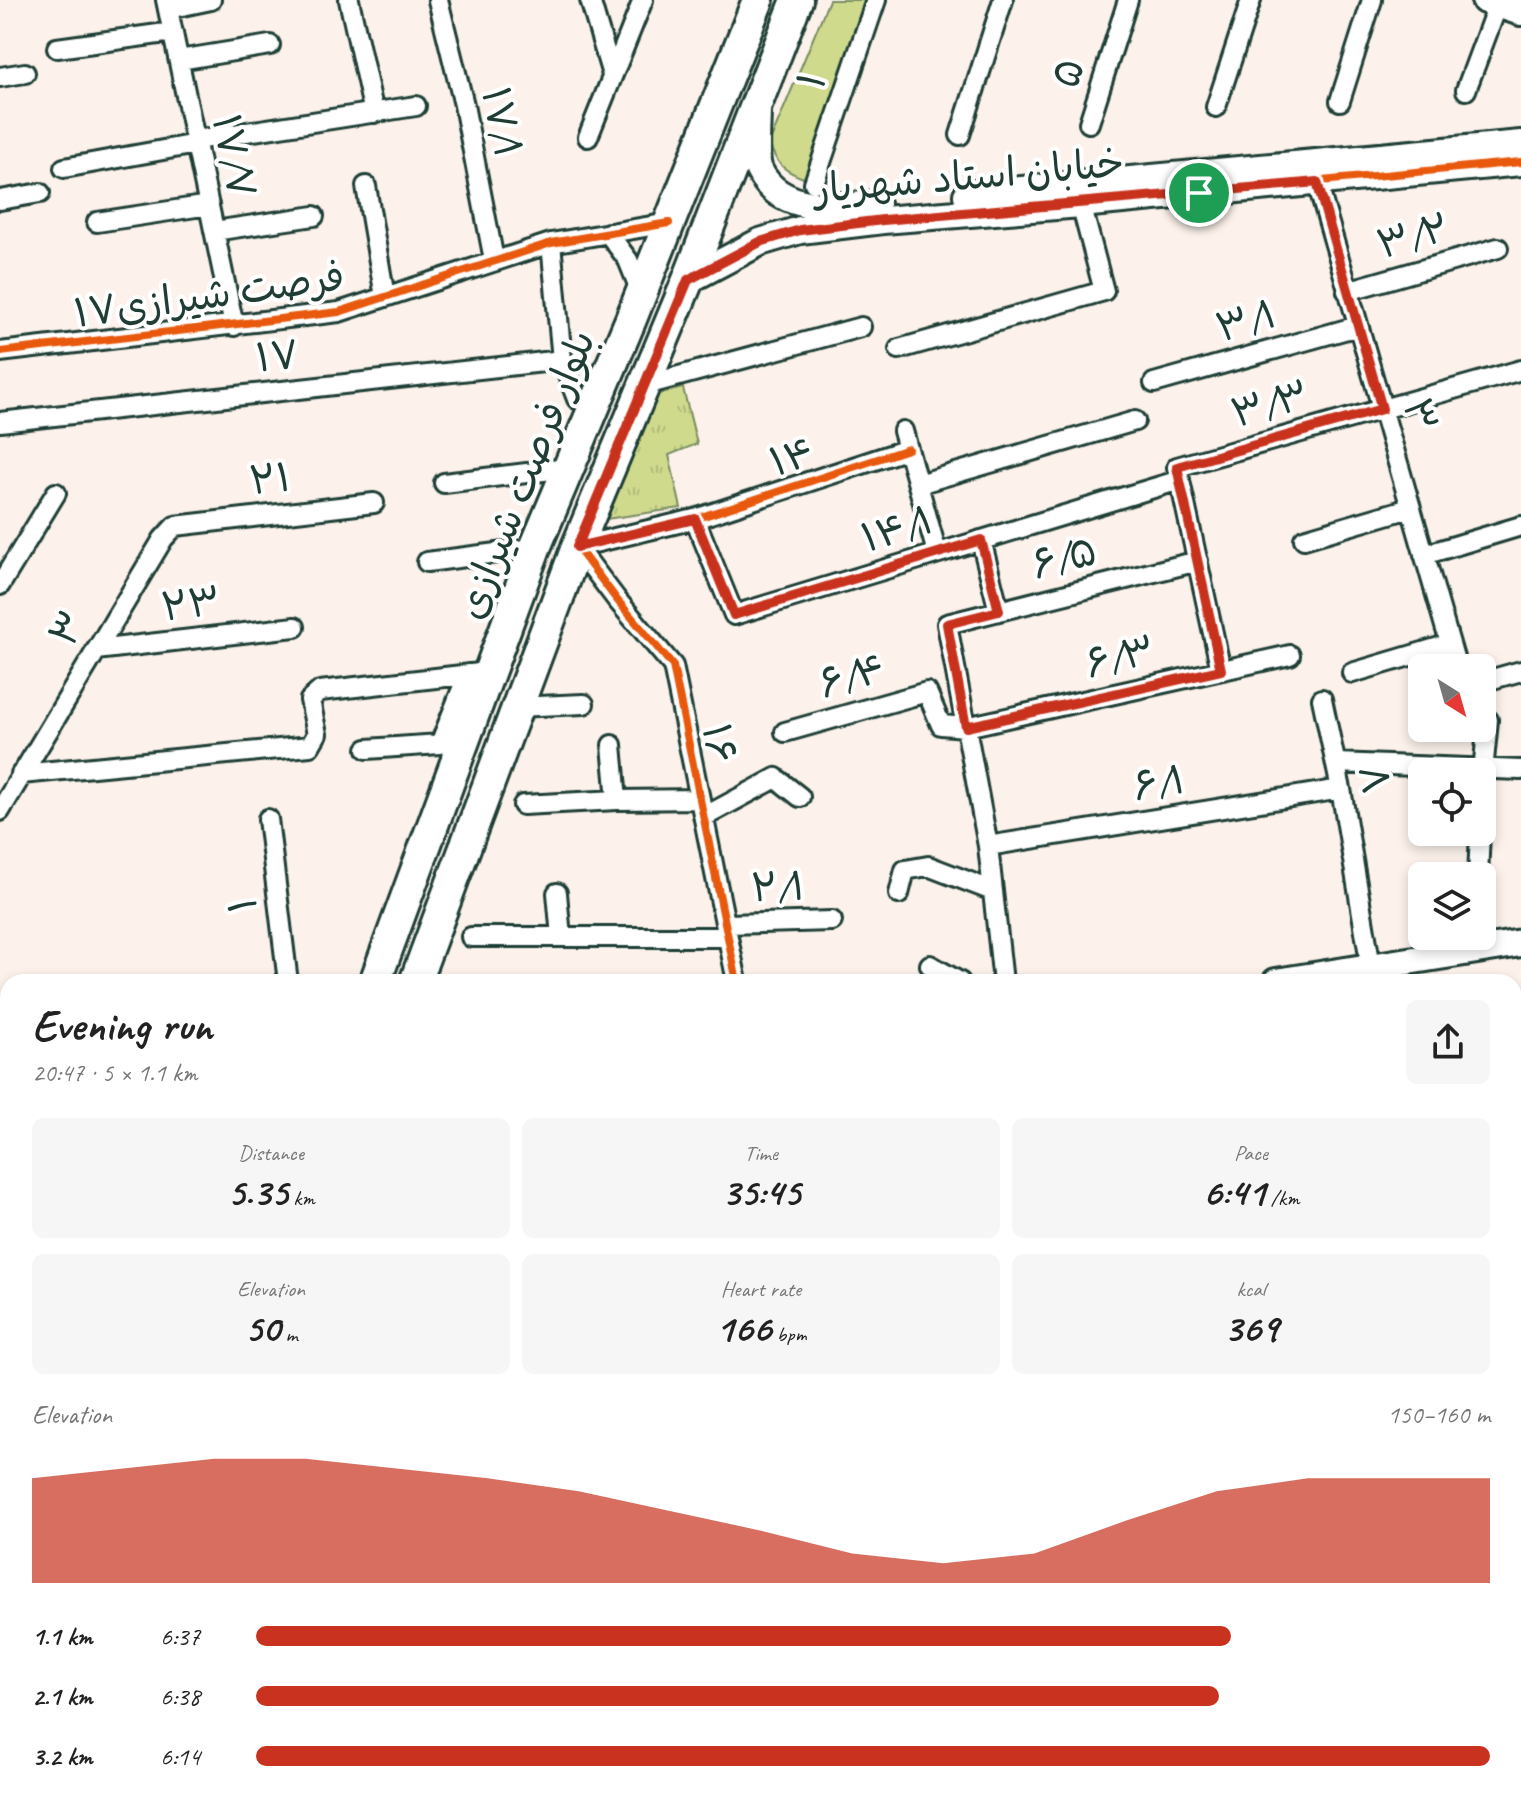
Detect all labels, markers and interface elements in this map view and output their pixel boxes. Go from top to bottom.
street label: ۵ [1040,52,1096,94]
street label: ۱ [786,65,838,95]
street label: ۱۷/۱ [470,83,534,162]
street label: ۱۷/۷ [201,110,267,203]
street label: خیابان استاد شهریار [809,138,1126,215]
pin [1165,159,1233,227]
icon: arrive [1177,171,1221,215]
street label: ۳/۲ [1371,202,1455,270]
street label: ۱۷فرصت شیرازی [71,251,348,339]
street label: ۳/۱ [1210,289,1282,353]
street label: بلوار فرصت شیرازی [445,323,607,626]
street label: ۱۷ [253,329,301,383]
street label: ۳/۳ [1226,369,1315,439]
street label: ۳ [1391,393,1449,438]
street label: ۱۴ [763,426,821,488]
street label: ۲۱ [247,452,293,506]
street label: ۱۴/۱ [855,494,939,563]
street label: ۶/۵ [1027,526,1102,590]
street label: ۲۳ [158,576,224,632]
street label: ۳ [38,602,98,655]
street label: ۶/۳ [1080,625,1160,689]
street label: ۶/۴ [813,643,892,709]
north arrow [1408,654,1496,742]
map controls [1408,654,1496,950]
street label: ۱۶ [691,719,747,767]
street label: ۶/۱ [1130,754,1189,812]
button: locate [1408,758,1496,846]
street label: ۸ [1347,761,1401,798]
street label: ۲/۱ [750,861,806,913]
button: layers [1408,862,1496,950]
street label: ۱ [217,895,269,915]
text: Evening run [32,998,212,1053]
button: share [1406,1000,1490,1084]
text: 20:47 · 5 × 1.1 km [32,1056,198,1089]
text: Distance [238,1139,304,1167]
text: Time [744,1139,778,1167]
text: Pace [1234,1139,1268,1167]
text: 5.35 [227,1167,288,1217]
text: 35:45 [722,1167,800,1217]
text: 6:41 [1203,1167,1265,1217]
text: km [288,1184,315,1212]
text: /km [1265,1184,1299,1212]
text: Elevation [237,1275,305,1303]
text: Heart rate [721,1275,801,1303]
text: kcal [1236,1275,1266,1303]
text: 50 [244,1303,280,1353]
text: 166 [715,1303,771,1353]
text: 369 [1224,1303,1278,1353]
text: m [280,1320,298,1348]
text: bpm [771,1320,807,1348]
text: Elevation [32,1398,112,1431]
text: 150–160 m [1387,1398,1490,1431]
text: 1.1 km [32,1620,92,1653]
text: 6:37 [160,1620,200,1653]
text: 2.1 km [32,1680,92,1713]
text: 6:38 [160,1680,200,1713]
text: 3.2 km [32,1740,92,1773]
text: 6:14 [160,1740,200,1773]

